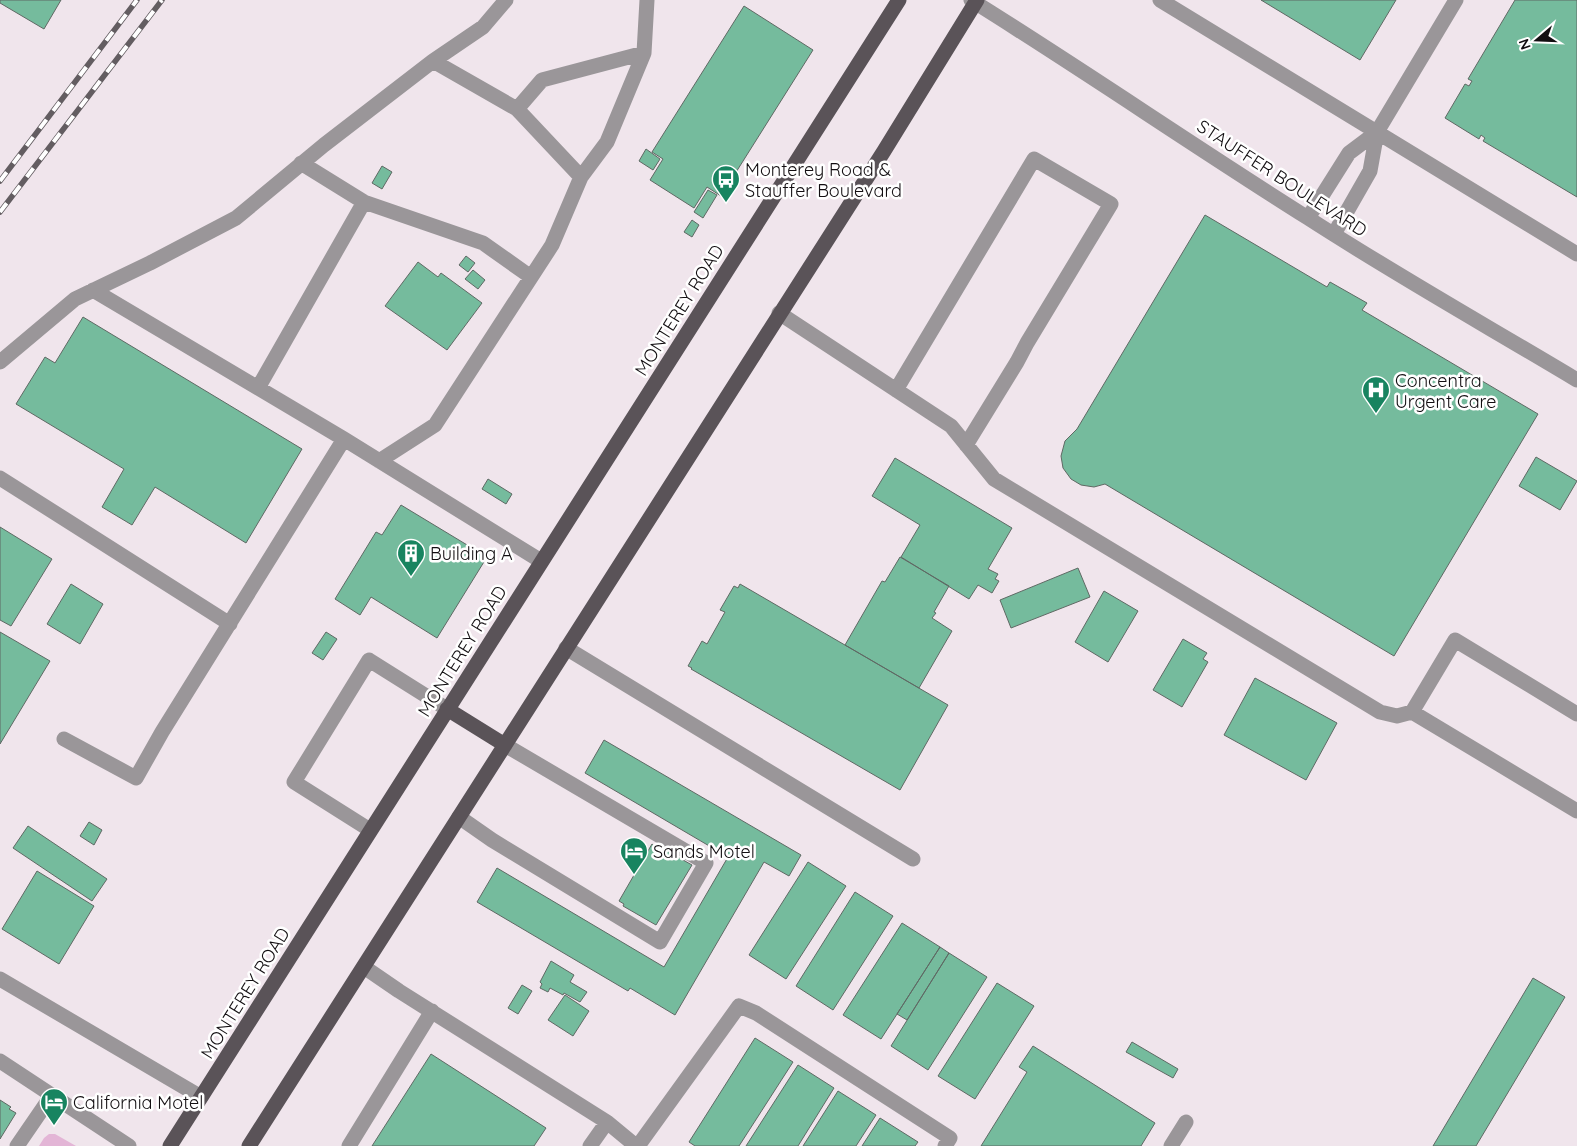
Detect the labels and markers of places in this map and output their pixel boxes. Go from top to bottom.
place label: Monterey Road & Stauffer Boulevard [745,158,902,202]
bus stop icon: Monterey Road & Stauffer Boulevard [711,164,741,203]
place label: Concentra Urgent Care [1395,369,1496,413]
hospital icon: Concentra Urgent Care [1361,375,1391,414]
building icon: Building A [396,538,426,577]
place label: Building A [430,542,513,565]
hotel icon: Sands Motel [619,836,649,875]
place label: Sands Motel [653,840,755,863]
hotel icon: California Motel [39,1087,69,1126]
place label: California Motel [73,1091,203,1114]

